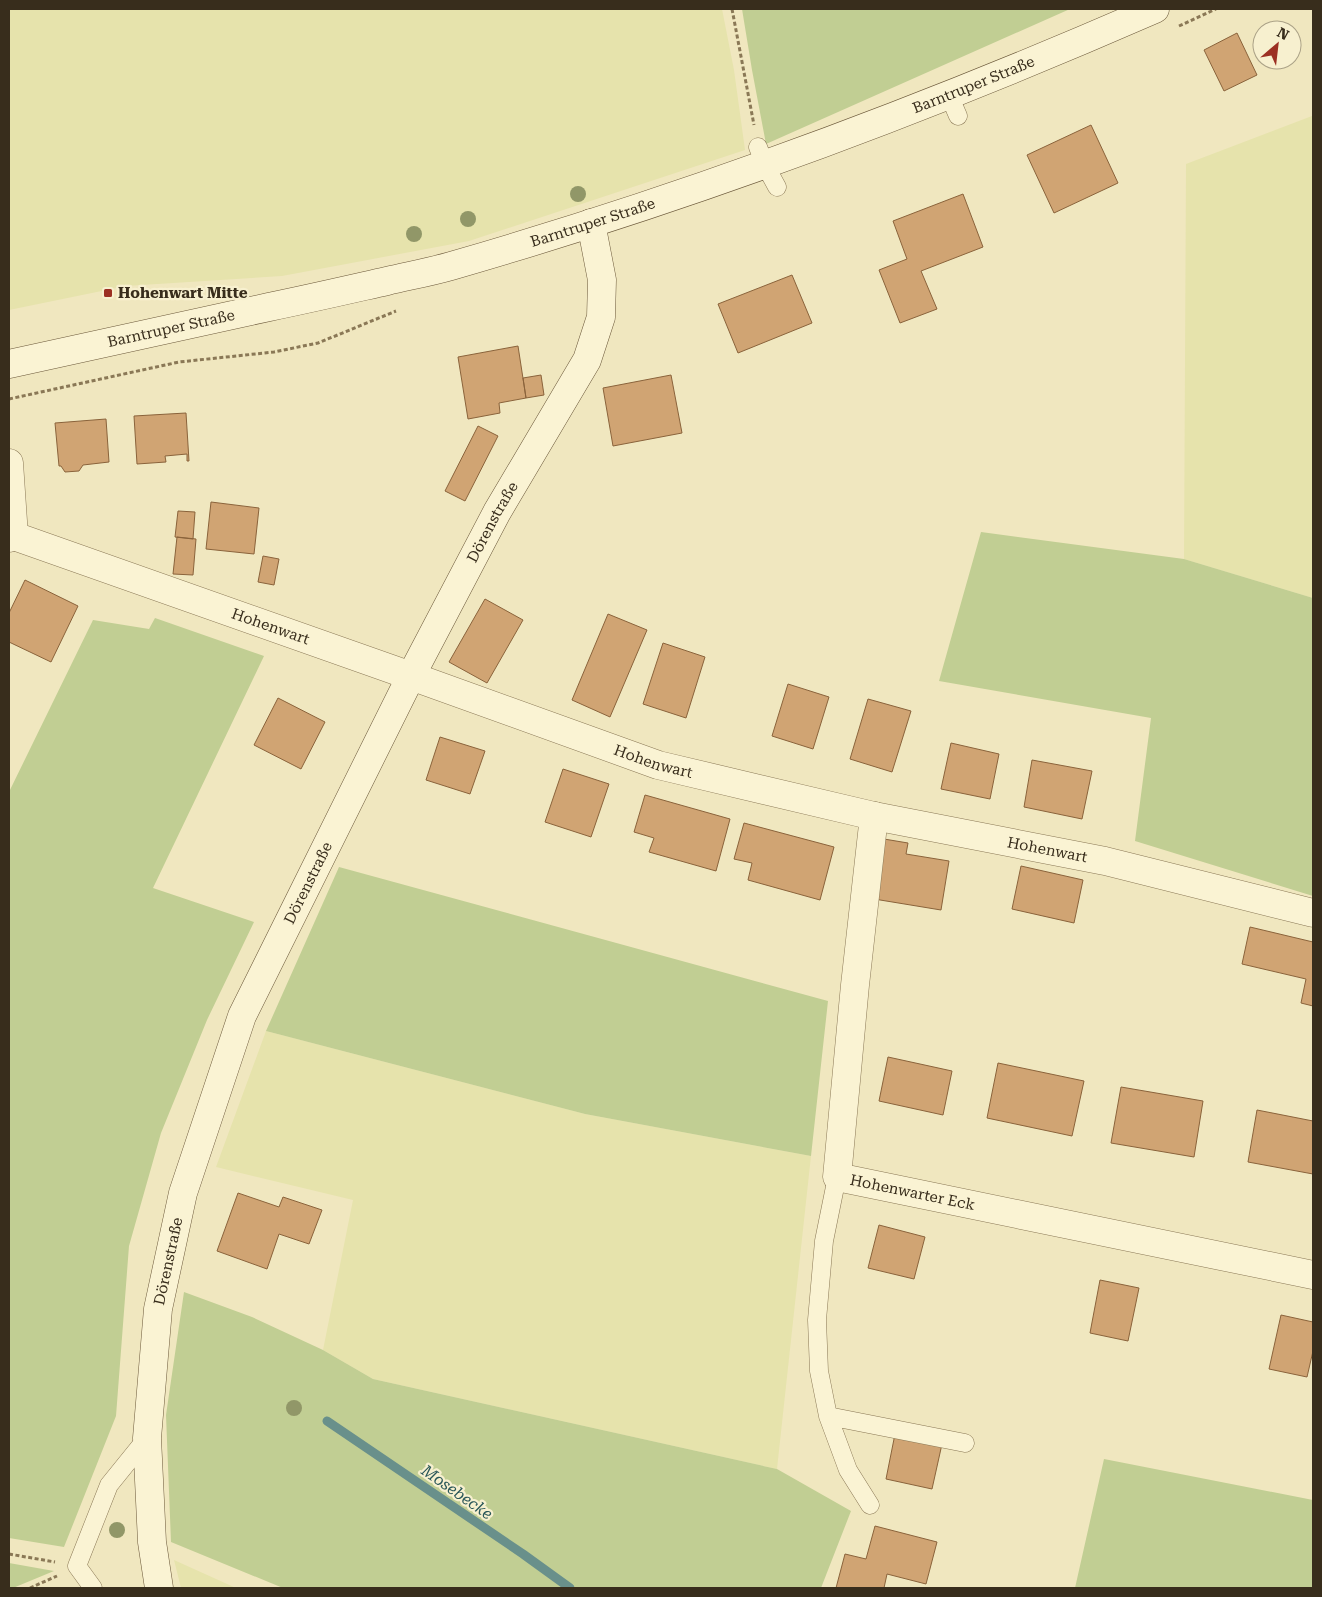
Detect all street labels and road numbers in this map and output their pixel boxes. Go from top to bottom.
street label: Barntruper Straße [910,52,1037,117]
street label: Barntruper Straße [528,194,657,251]
street label: Barntruper Straße [106,306,236,351]
street label: Dörenstraße [463,479,522,566]
street label: Hohenwart [229,604,312,649]
street label: Hohenwart [611,741,695,782]
street label: Hohenwart [1006,833,1089,866]
street label: Dörenstraße [280,839,336,927]
street label: Hohenwarter Eck [848,1171,977,1214]
street label: Dörenstraße [150,1216,187,1307]

